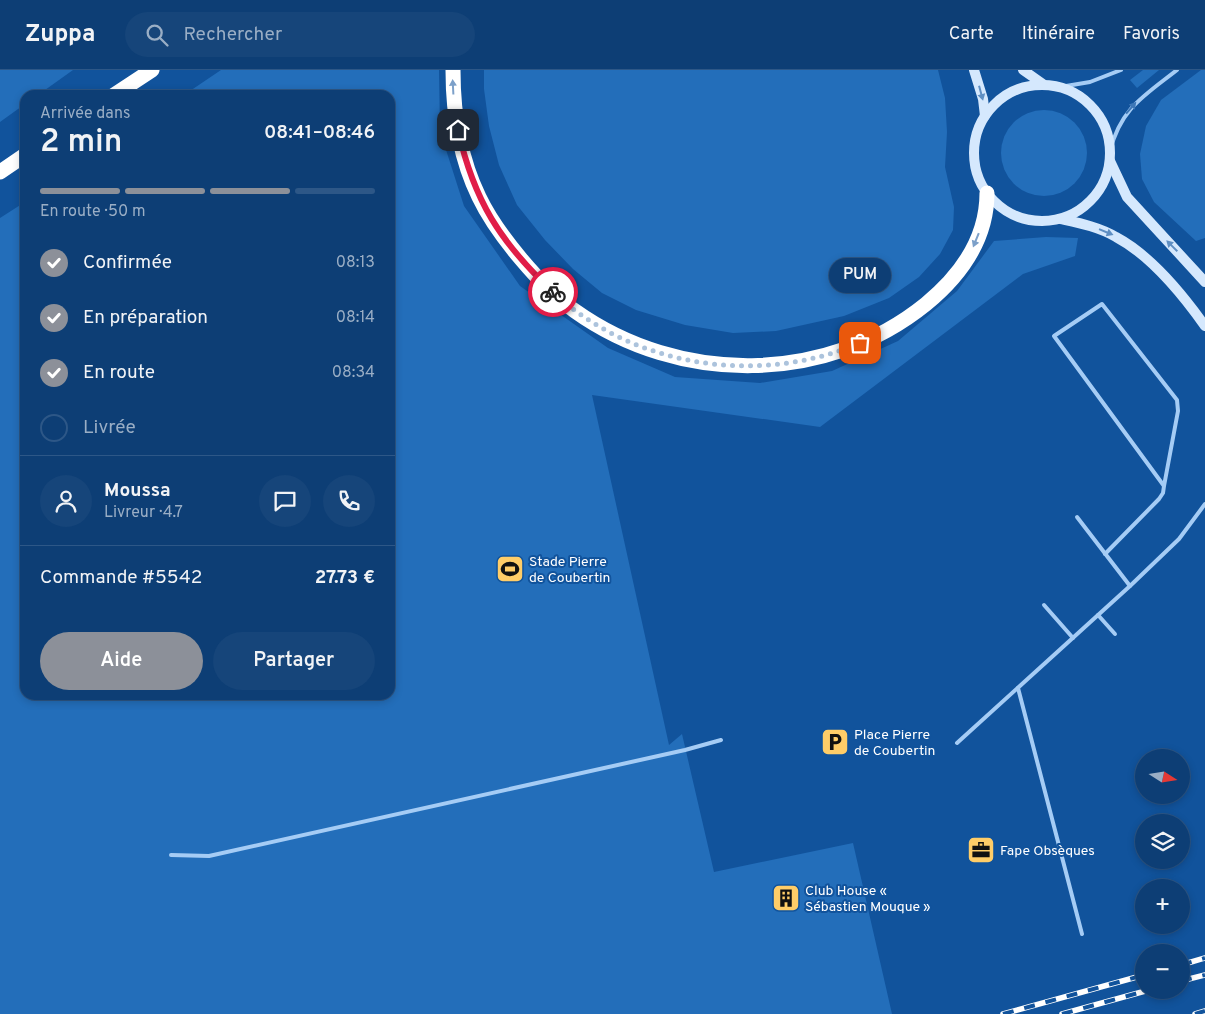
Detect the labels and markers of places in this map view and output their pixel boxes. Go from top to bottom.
pin [437,109,479,151]
callout: PUM [829,258,891,293]
pin [839,322,881,364]
sports icon: Stade Pierre de Coubertin [495,554,525,584]
place label: Stade Pierre de Coubertin [529,554,610,587]
parking icon: Place Pierre de Coubertin [820,727,850,757]
place label: Place Pierre de Coubertin [854,727,935,760]
office icon: Fape Obsèques [966,835,996,865]
place label: Fape Obsèques [1000,843,1095,860]
building icon: Club House « Sébastien Mouque » [771,883,801,913]
place label: Club House « Sébastien Mouque » [805,883,931,916]

